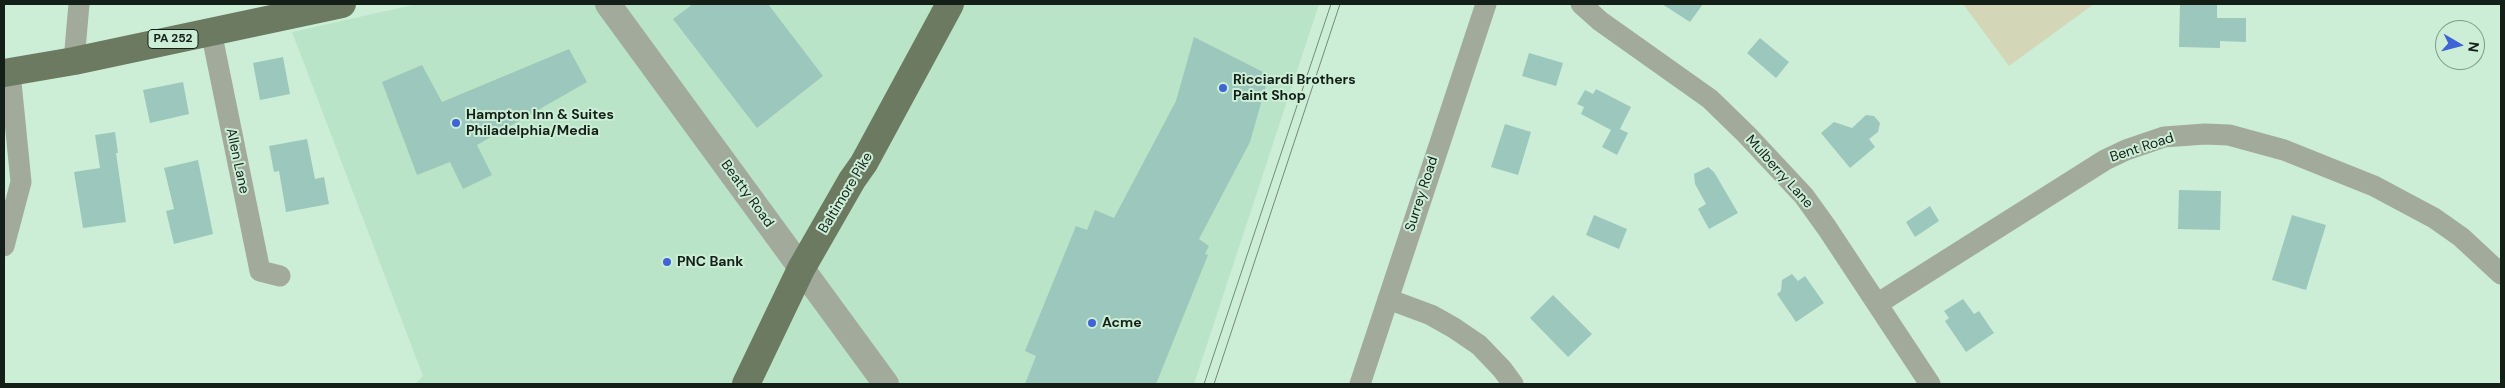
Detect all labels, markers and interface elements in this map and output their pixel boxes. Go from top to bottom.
north arrow [2435,20,2485,70]
road number: PA 252 [148,30,198,48]
text: N [2464,41,2483,53]
place label: Ricciardi Brothers Paint Shop [1233,72,1356,104]
marker: Ricciardi Brothers Paint Shop [1217,82,1229,94]
place label: Hampton Inn & Suites Philadelphia/Media [466,107,614,140]
marker: Hampton Inn & Suites Philadelphia/Media [450,117,462,129]
street label: Allen Lane [222,127,252,195]
street label: Bent Road [2108,130,2176,166]
street label: Mulberry Lane [1742,132,1816,212]
street label: Baltimore Pike [815,150,877,236]
street label: Surrey Road [1402,154,1442,234]
street label: Beatty Road [717,157,777,231]
place label: PNC Bank [677,254,743,270]
marker: PNC Bank [661,256,673,268]
place label: Acme [1102,315,1142,331]
marker: Acme [1086,317,1098,329]

